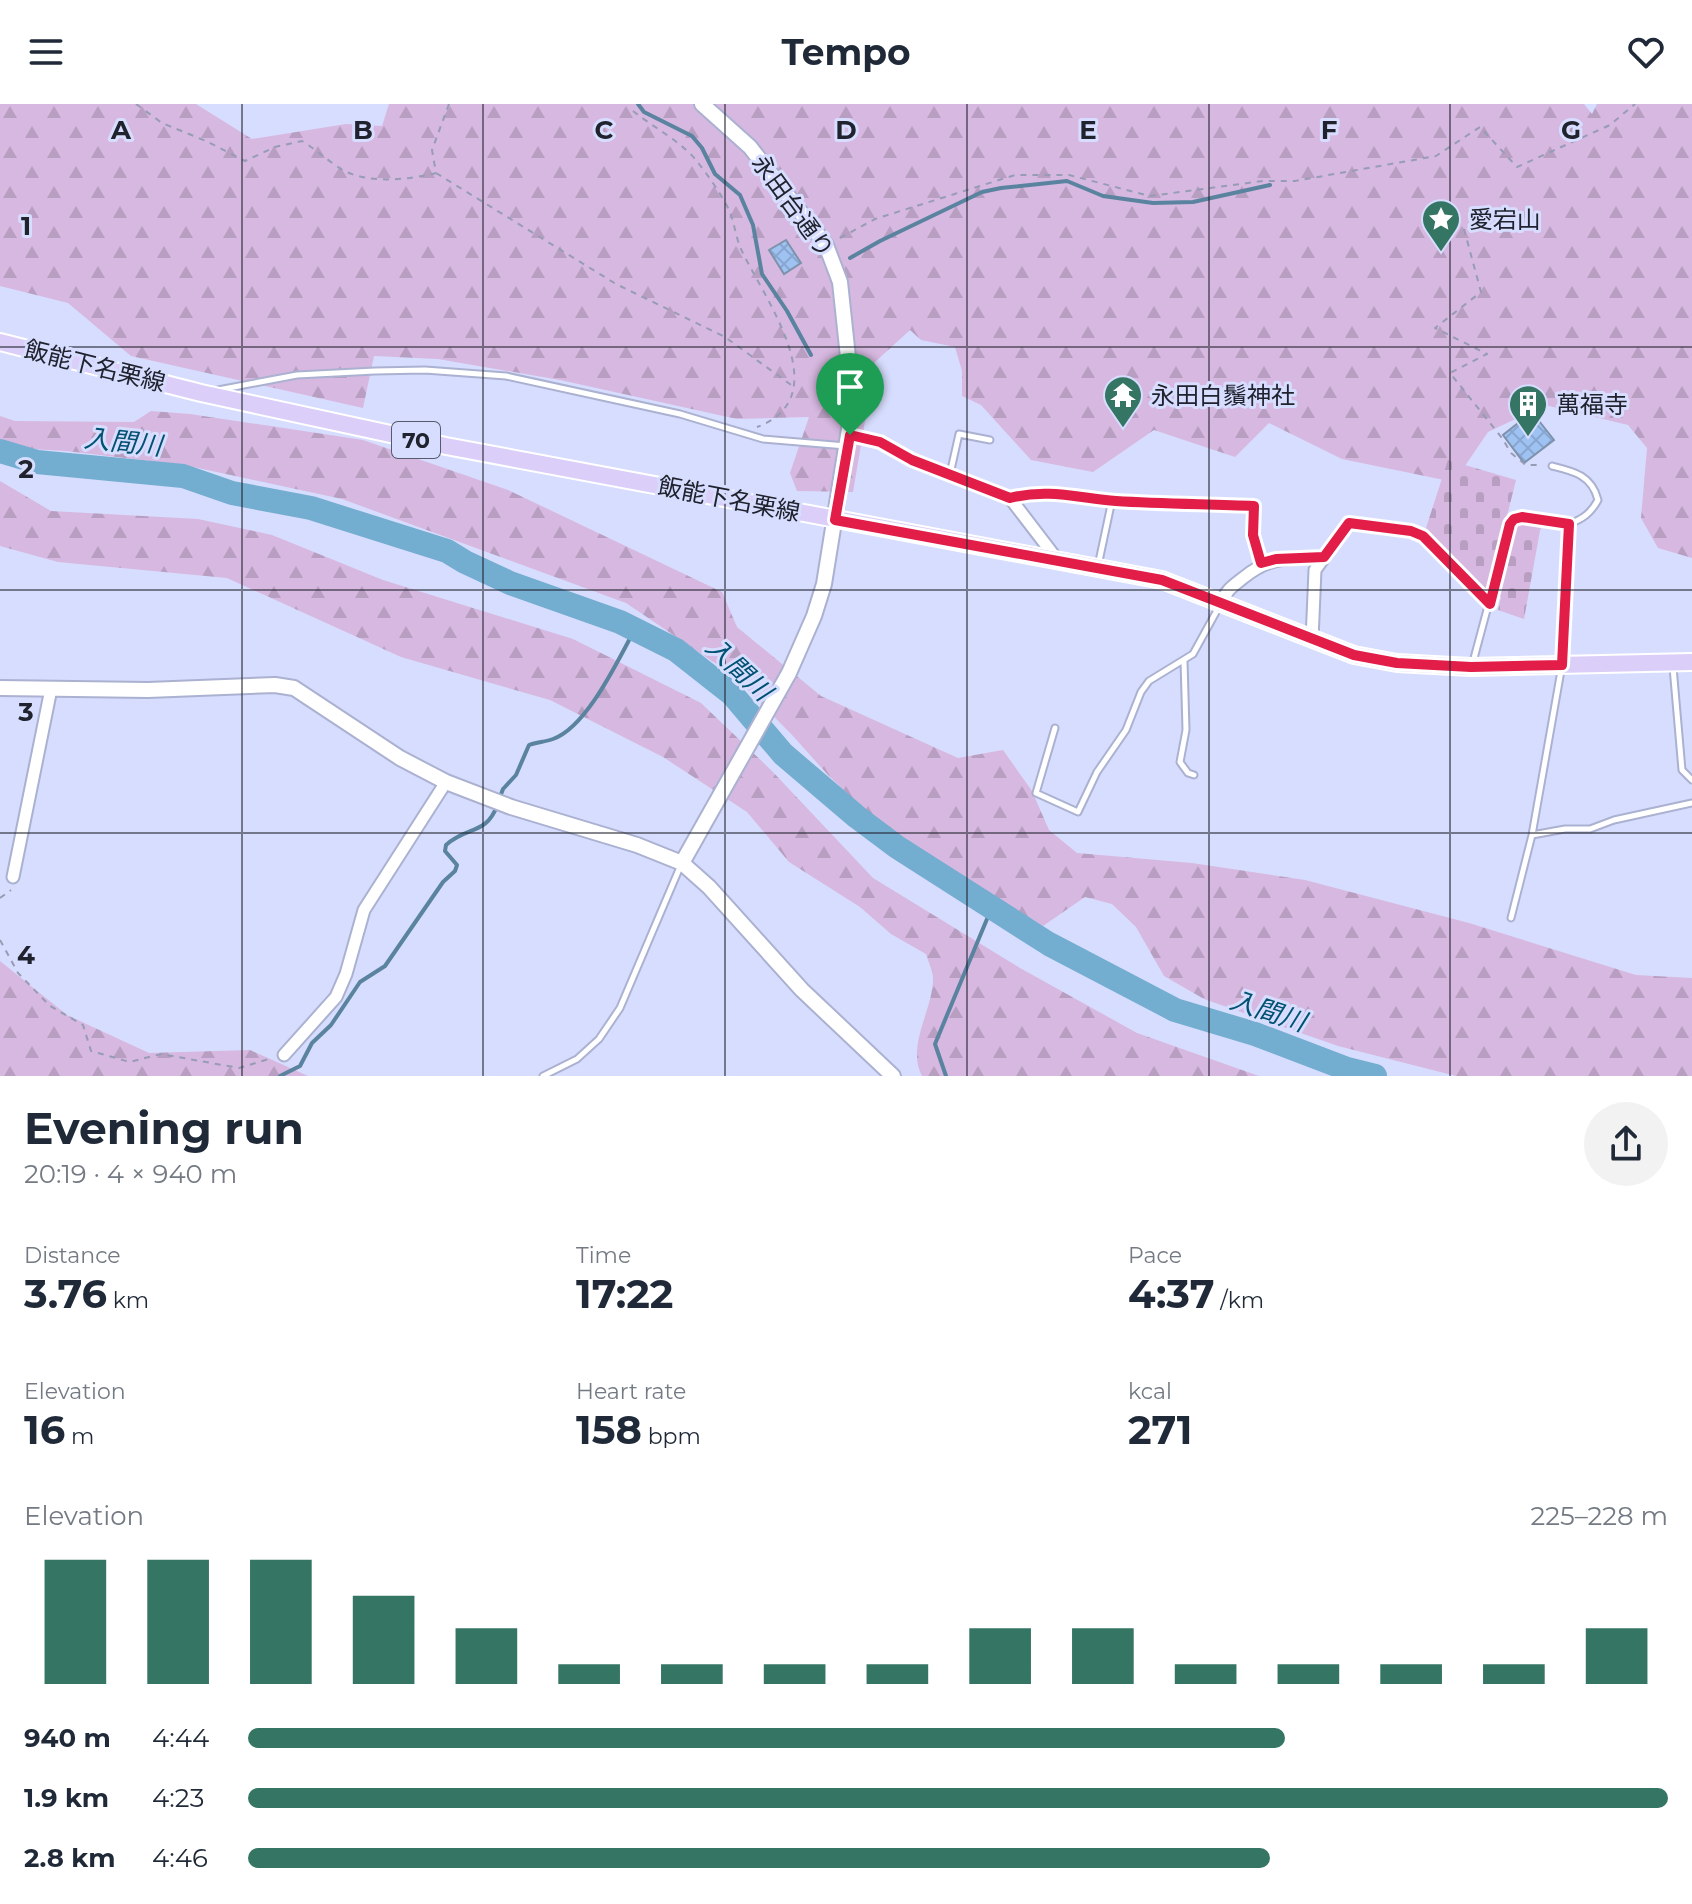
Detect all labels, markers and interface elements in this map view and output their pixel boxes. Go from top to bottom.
icon: menu [24,30,68,74]
text: Tempo [781,30,911,74]
icon: heart [1624,30,1668,74]
text: A [110,114,132,146]
text: B [353,114,373,146]
text: C [595,114,614,146]
text: D [835,114,857,146]
text: E [1079,114,1097,146]
text: F [1321,114,1337,146]
text: G [1561,114,1581,146]
street label: 永田台通り [746,149,840,263]
place icon: 愛宕山 [1420,198,1462,253]
place label: 愛宕山 [1469,205,1541,234]
text: 1 [21,210,31,242]
street label: 飯能下名栗線 [22,335,168,397]
pin [816,353,884,435]
icon: arrive [828,365,872,409]
temple icon: 永田白鬚神社 [1102,374,1144,429]
place label: 永田白鬚神社 [1151,381,1295,410]
building icon: 萬福寺 [1507,383,1549,438]
place label: 萬福寺 [1556,390,1628,419]
water label: 入間川 [83,422,166,462]
road number: 70 [392,422,440,458]
text: 2 [18,453,34,485]
street label: 飯能下名栗線 [656,471,802,527]
water label: 入間川 [700,631,781,709]
text: 3 [17,696,34,728]
text: 4 [17,939,35,971]
water label: 入間川 [1226,984,1313,1039]
text: Evening run [24,1101,304,1155]
button: share [1584,1102,1668,1186]
text: 20:19 · 4 × 940 m [24,1158,237,1190]
text: Distance [24,1242,121,1269]
text: Time [576,1242,631,1269]
text: Pace [1128,1242,1182,1269]
text: 3.76 [24,1269,107,1318]
text: 17:22 [576,1269,673,1318]
text: 4:37 [1128,1269,1215,1318]
text: km [107,1287,149,1314]
text: /km [1215,1287,1264,1314]
text: Elevation [24,1378,126,1405]
text: Heart rate [576,1378,686,1405]
text: kcal [1128,1378,1172,1405]
text: 16 [24,1405,65,1454]
text: 158 [576,1405,642,1454]
text: 271 [1128,1405,1192,1454]
text: m [65,1423,94,1450]
text: bpm [642,1423,701,1450]
text: Elevation [24,1500,144,1532]
text: 225–228 m [1531,1500,1668,1532]
text: 940 m [24,1722,111,1754]
text: 4:44 [152,1722,209,1754]
text: 1.9 km [24,1782,109,1814]
text: 4:23 [152,1782,204,1814]
text: 2.8 km [24,1842,115,1874]
text: 4:46 [152,1842,208,1874]

